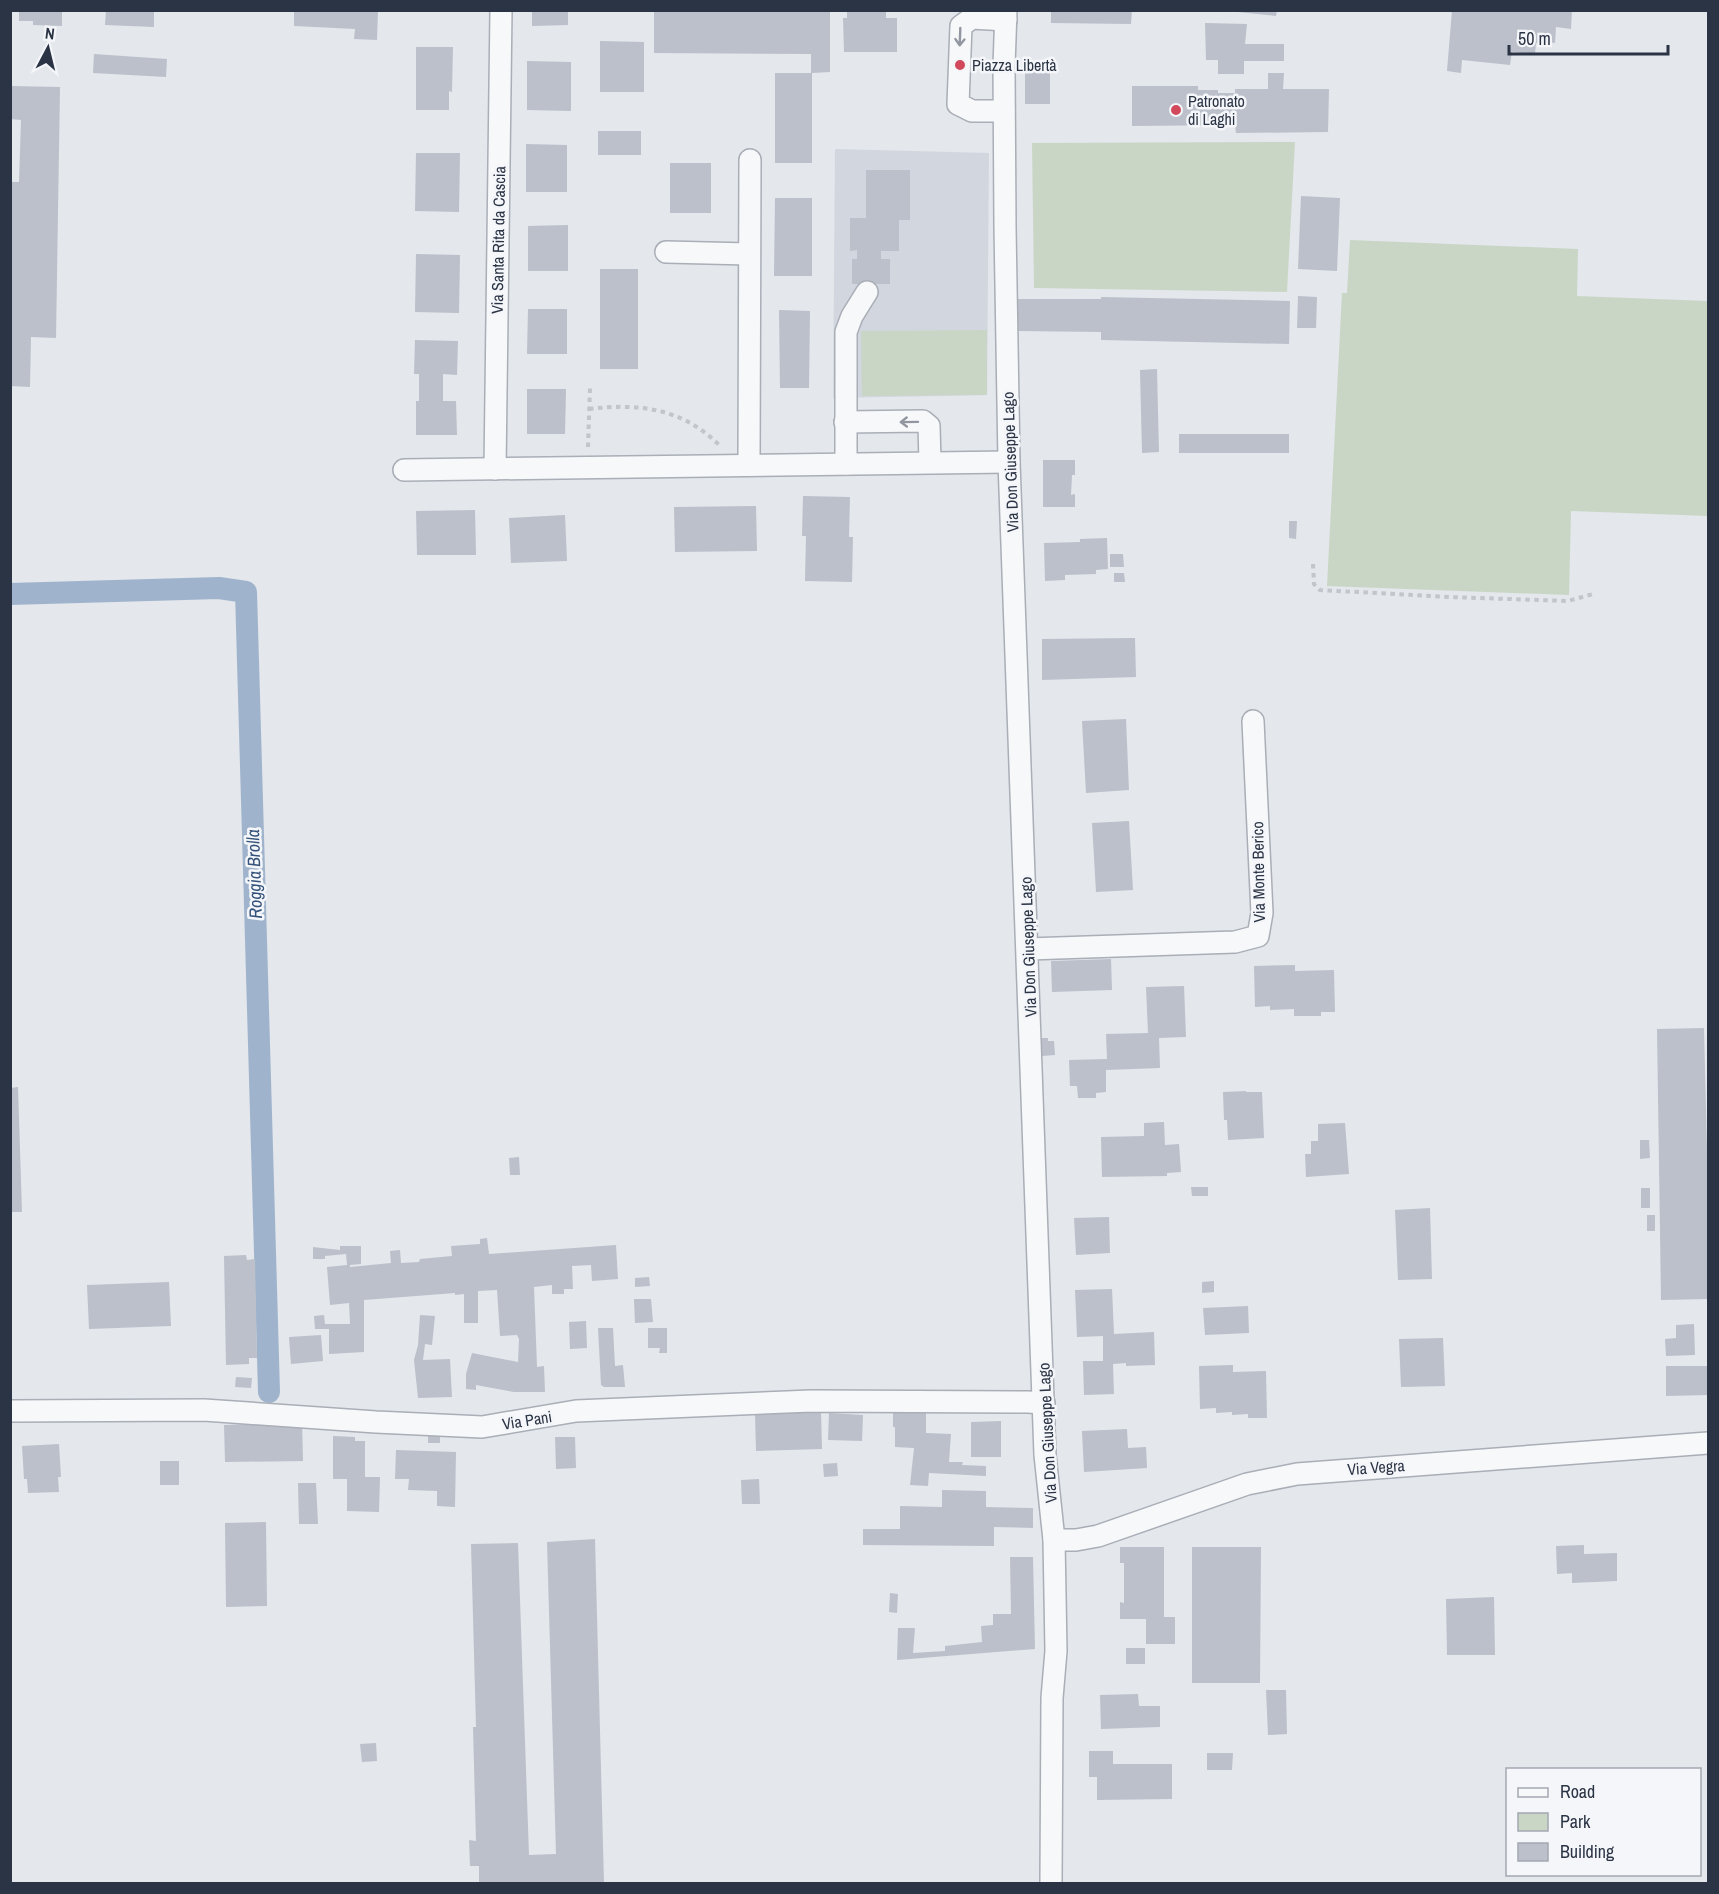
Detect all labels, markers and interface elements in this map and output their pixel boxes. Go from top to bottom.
north arrow [18,18,78,78]
scale bar [1509,18,1668,56]
text: N [44,22,56,45]
one-way arrow [955,26,966,46]
text: 50 m [1518,26,1551,51]
place label: Piazza Libertà [972,54,1057,76]
marker: Piazza Libertà [953,58,967,72]
place label: Patronato di Laghi [1188,90,1245,130]
marker: Patronato di Laghi [1169,103,1183,117]
street label: Via Santa Rita da Cascia [486,165,510,314]
street label: Via Don Giuseppe Lago [997,391,1023,533]
one-way arrow [899,416,919,427]
street label: Via Monte Berico [1246,821,1270,923]
water label: Roggia Brolla [240,829,268,919]
street label: Via Don Giuseppe Lago [1015,876,1041,1018]
street label: Via Don Giuseppe Lago [1032,1362,1062,1504]
street label: Via Pani [501,1405,553,1435]
street label: Via Vegra [1347,1454,1406,1480]
legend [1506,1768,1701,1876]
text: Road [1560,1779,1595,1804]
text: Park [1560,1809,1591,1834]
text: Building [1560,1839,1615,1864]

